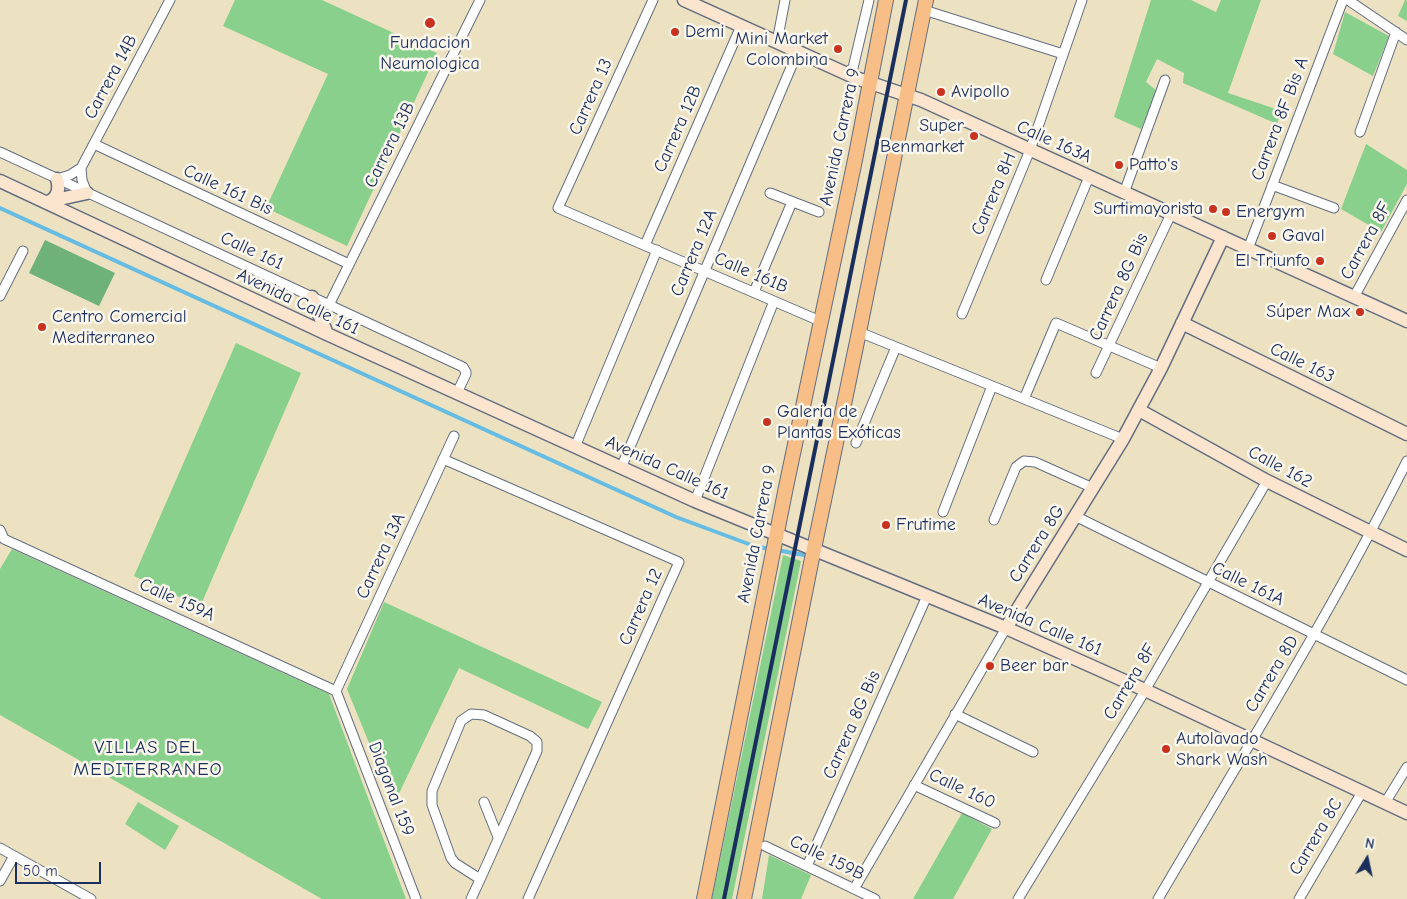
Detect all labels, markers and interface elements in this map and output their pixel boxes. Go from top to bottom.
marker: Fundacion Neumologica [423,16,437,30]
place label: Demi [685,21,724,43]
marker: Demi [669,26,681,38]
place label: Mini Market Colombina [735,28,828,70]
street label: Carrera 14B [80,31,142,123]
place label: Fundacion Neumologica [380,32,480,74]
marker: Mini Market Colombina [832,43,844,55]
street label: Carrera 8F Bis A [1247,54,1313,184]
street label: Carrera 13 [565,55,617,139]
street label: Avenida Carrera 9 [815,66,865,208]
place label: Avipollo [951,81,1010,103]
street label: Carrera 12B [649,82,707,176]
marker: Avipollo [935,86,947,98]
street label: Carrera 13B [360,99,420,191]
place label: Super Benmarket [880,115,964,158]
street label: Calle 163A [1013,116,1095,168]
marker: Super Benmarket [968,130,980,142]
street label: Carrera 8H [967,149,1021,239]
place label: Patto's [1129,154,1178,176]
marker: Patto's [1113,159,1125,171]
street label: Calle 161 Bis [180,160,276,220]
place label: Surtimayorista [1093,198,1203,220]
street label: Carrera 8F [1336,199,1396,283]
place label: Energym [1236,201,1305,223]
marker: Surtimayorista [1207,203,1219,215]
street label: Carrera 12A [666,206,722,300]
marker: Energym [1220,206,1232,218]
place label: Gaval [1282,225,1325,247]
street label: Calle 161 [217,227,287,275]
street label: Carrera 8G Bis [1085,230,1153,344]
marker: Gaval [1266,230,1278,242]
street label: Calle 161B [711,248,791,298]
place label: El Triunfo [1235,250,1310,272]
marker: El Triunfo [1314,255,1326,267]
street label: Avenida Calle 161 [233,264,363,340]
place label: Súper Max [1266,301,1350,323]
place label: Centro Comercial Mediterraneo [52,306,187,348]
marker: Súper Max [1354,306,1366,318]
marker: Centro Comercial Mediterraneo [36,321,48,333]
street label: Calle 163 [1266,338,1338,388]
place label: Galeria de Plantas Exóticas [777,401,901,444]
marker: Galeria de Plantas Exóticas [761,416,773,428]
street label: Avenida Calle 161 [602,431,732,505]
street label: Calle 162 [1244,441,1316,493]
street label: Avenida Carrera 9 [733,463,781,605]
street label: Carrera 8G [1005,501,1069,587]
street label: Carrera 13A [352,510,410,602]
place label: Frutime [896,514,956,536]
marker: Frutime [880,519,892,531]
street label: Calle 161A [1208,557,1288,611]
street label: Carrera 12 [614,565,668,649]
street label: Calle 159A [136,574,218,626]
street label: Avenida Calle 161 [975,589,1105,661]
street label: Carrera 8D [1241,632,1303,716]
street label: Carrera 8F [1099,640,1161,724]
place label: Beer bar [1000,655,1068,677]
marker: Beer bar [984,660,996,672]
street label: Carrera 8G Bis [818,667,886,783]
place label: Autolavado Shark Wash [1176,728,1268,771]
district label: VILLAS DEL MEDITERRANEO [72,737,224,781]
street label: Diagonal 159 [363,739,419,839]
marker: Autolavado Shark Wash [1160,743,1172,755]
street label: Calle 160 [925,764,999,814]
street label: Carrera 8C [1285,795,1347,879]
street label: Calle 159B [786,831,868,885]
north arrow [1342,834,1392,884]
text: N [1364,835,1376,853]
scale bar [18,852,104,884]
text: 50 m [23,862,58,880]

